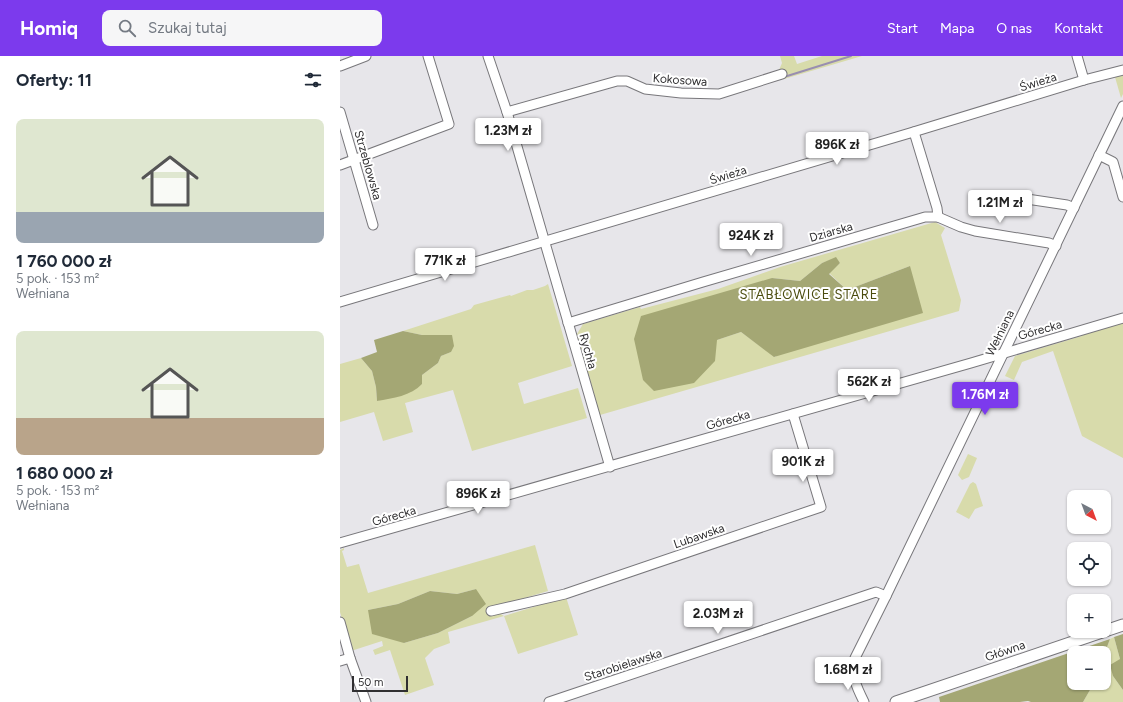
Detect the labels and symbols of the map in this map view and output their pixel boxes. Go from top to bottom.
street label: Świeża [1018,70,1058,94]
street label: Kokosowa [652,71,708,89]
pin: 1.23M zł [467,118,549,152]
street label: Strzeblowska [351,129,385,201]
pin: 896K zł [800,132,874,166]
street label: Świeża [708,163,748,187]
pin: 1.21M zł [959,190,1041,224]
street label: Dziarska [808,219,854,245]
pin: 924K zł [714,223,788,257]
pin: 771K zł [408,248,482,282]
district label: STABŁOWICE STARE [740,287,878,302]
street label: Wełniana [983,308,1017,358]
street label: Górecka [1016,317,1064,343]
street label: Rychła [576,332,600,370]
pin: 562K zł [832,369,906,403]
pin: 1.76M zł [944,382,1026,416]
street label: Górecka [704,407,752,433]
pin: 901K zł [766,449,840,483]
pin: 896K zł [441,481,515,515]
north arrow [1067,490,1111,534]
street label: Górecka [370,503,418,529]
street label: Lubawska [672,521,726,551]
pin: 2.03M zł [677,601,759,635]
street label: Główna [983,638,1027,664]
street label: Starobielawska [582,646,664,684]
pin: 1.68M zł [807,657,889,691]
scale bar [352,674,408,693]

